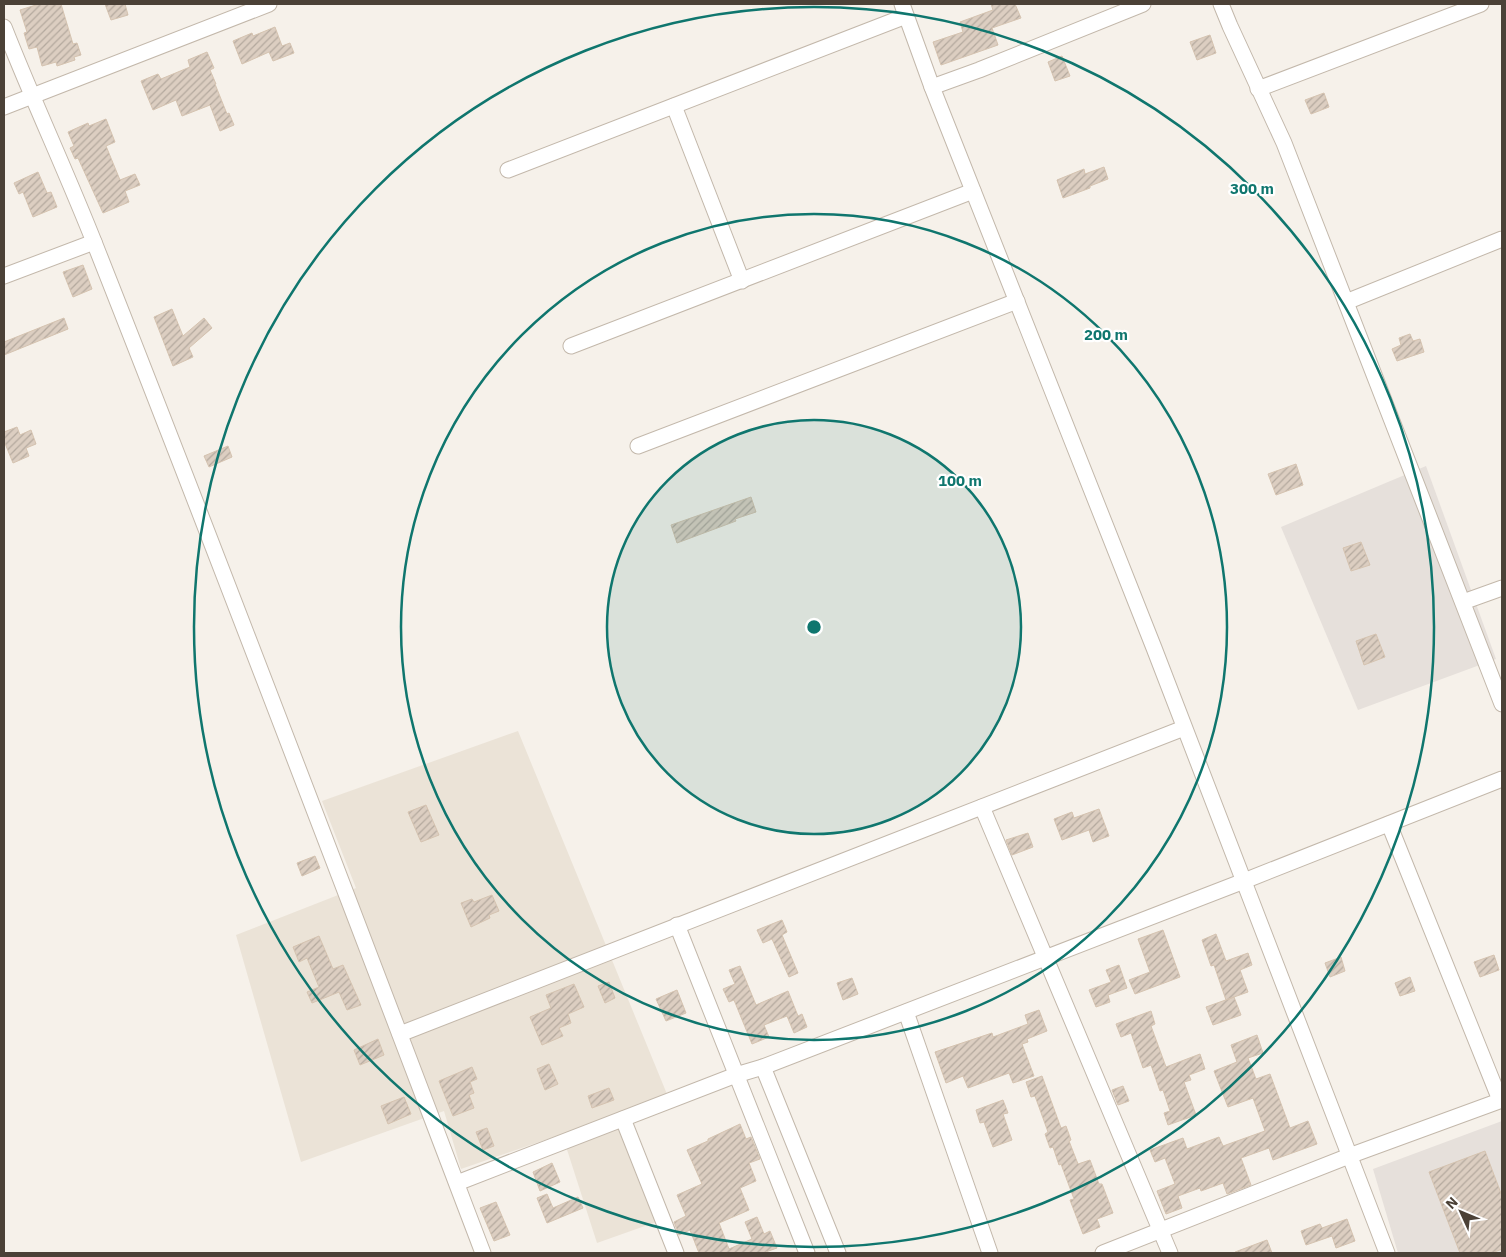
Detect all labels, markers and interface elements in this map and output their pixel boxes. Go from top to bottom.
text: 300 m [1230,179,1274,198]
text: 200 m [1084,325,1128,344]
text: 100 m [938,471,982,490]
centre of rings [805,618,823,636]
north arrow [1436,1187,1486,1237]
text: N [1442,1193,1462,1213]

